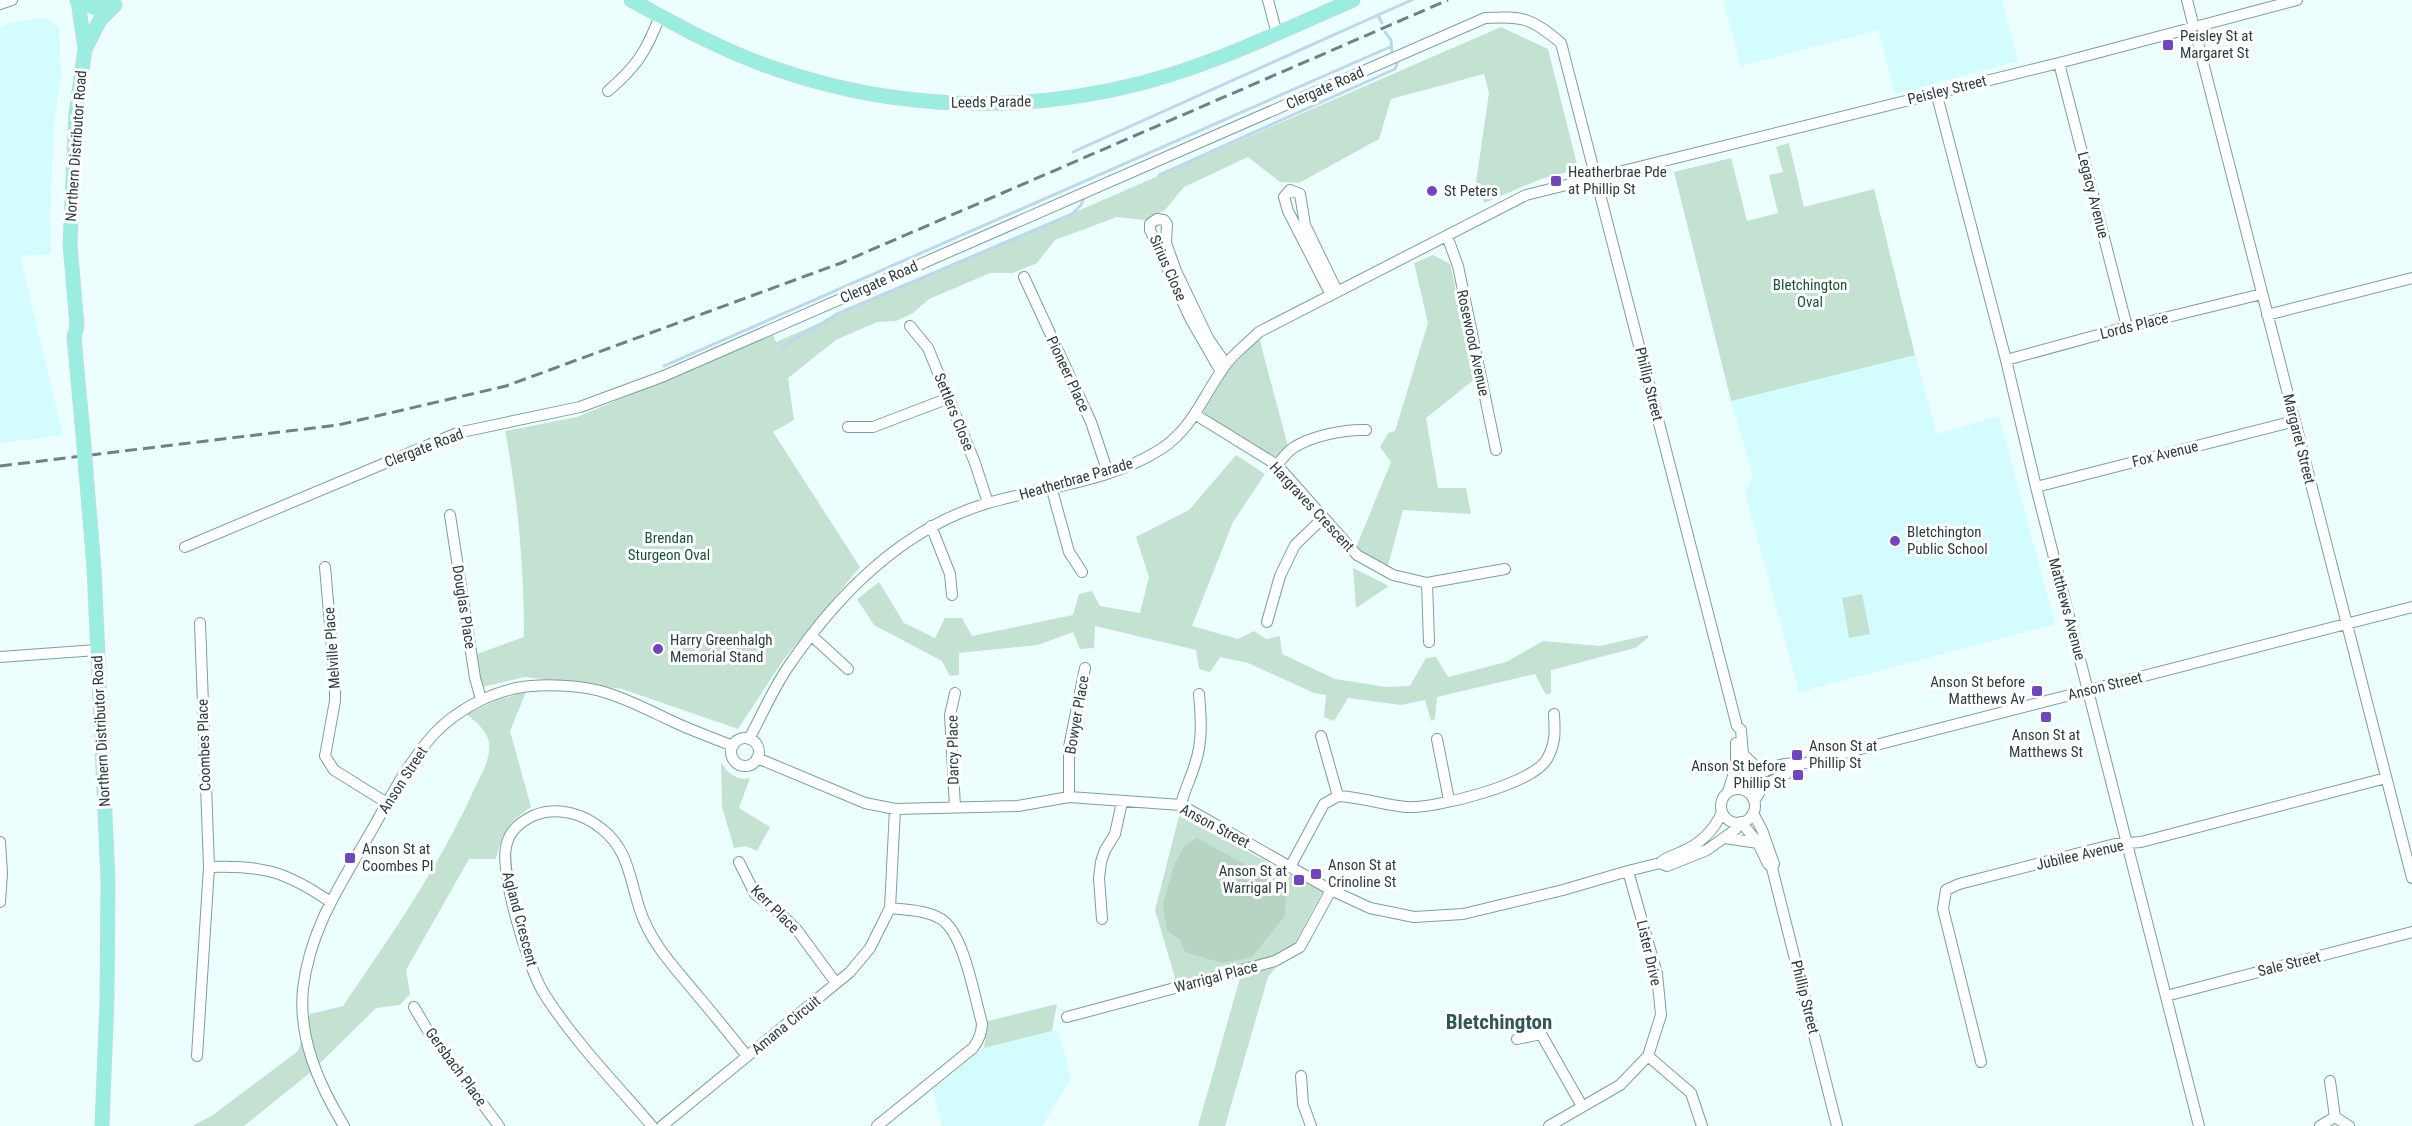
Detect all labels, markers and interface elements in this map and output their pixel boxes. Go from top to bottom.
place label: Peisley St at Margaret St [2180,27,2253,62]
marker: Peisley St at Margaret St [2161,38,2175,52]
street label: Clergate Road [1283,63,1367,113]
street label: Northern Distributor Road [62,70,90,222]
street label: Peisley Street [1906,71,1988,109]
street label: Leeds Parade [951,92,1031,112]
street label: Legacy Avenue [2074,150,2112,240]
place label: Heatherbrae Pde at Phillip St [1568,163,1667,198]
marker: Heatherbrae Pde at Phillip St [1549,174,1563,188]
place label: St Peters [1444,182,1498,200]
marker: St Peters [1425,184,1439,198]
street label: Sirius Close [1146,232,1190,304]
street label: Clergate Road [837,257,921,307]
park label: Bletchington Oval [1773,276,1847,311]
street label: Rosewood Avenue [1453,288,1493,398]
street label: Lords Place [2098,309,2170,343]
street label: Pioneer Place [1043,333,1093,415]
street label: Phillip Street [1631,345,1667,423]
street label: Settlers Close [930,370,978,454]
street label: Margaret Street [2279,392,2319,486]
street label: Clergate Road [382,425,466,471]
street label: Fox Avenue [2130,437,2200,471]
street label: Heatherbrae Parade [1017,454,1135,504]
street label: Hargraves Crescent [1266,459,1358,555]
place label: Bletchington Public School [1907,523,1988,558]
park label: Brendan Sturgeon Oval [628,529,710,564]
marker: Bletchington Public School [1888,534,1902,548]
street label: Matthews Avenue [2045,556,2089,662]
street label: Douglas Place [448,564,480,650]
street label: Melville Place [320,607,344,689]
place label: Harry Greenhalgh Memorial Stand [670,631,773,666]
marker: Harry Greenhalgh Memorial Stand [651,642,665,656]
street label: Northern Distributor Road [88,655,114,807]
street label: Anson Street [2066,668,2144,704]
place label: Anson St before Matthews Av [1930,673,2026,708]
street label: Bowyer Place [1061,674,1093,756]
marker: Anson St before Matthews Av [2030,684,2044,698]
street label: Coombes Place [193,698,215,792]
marker: Anson St at Matthews St [2039,710,2053,724]
street label: Darcy Place [943,715,963,785]
place label: Anson St at Matthews St [2009,726,2083,761]
place label: Anson St at Phillip St [1809,737,1877,772]
street label: Anson Street [375,743,431,817]
marker: Anson St at Phillip St [1790,748,1804,762]
place label: Anson St before Phillip St [1691,757,1786,792]
marker: Anson St before Phillip St [1791,768,1805,782]
street label: Anson Street [1177,800,1253,852]
street label: Jubilee Avenue [2034,836,2126,874]
place label: Anson St at Coombes Pl [362,840,433,875]
marker: Anson St at Coombes Pl [343,851,357,865]
place label: Anson St at Crinoline St [1328,856,1396,891]
place label: Anson St at Warrigal Pl [1219,862,1287,897]
marker: Anson St at Crinoline St [1309,867,1323,881]
street label: Agland Crescent [499,870,541,968]
marker: Anson St at Warrigal Pl [1292,873,1306,887]
street label: Kerr Place [747,881,803,937]
street label: Lister Drive [1633,918,1665,988]
street label: Sale Street [2256,948,2322,980]
street label: Warrigal Place [1172,957,1260,997]
street label: Phillip Street [1787,958,1823,1036]
street label: Amana Circuit [748,992,824,1058]
district label: Bletchington [1446,1010,1552,1034]
street label: Gersbach Place [422,1024,490,1110]

